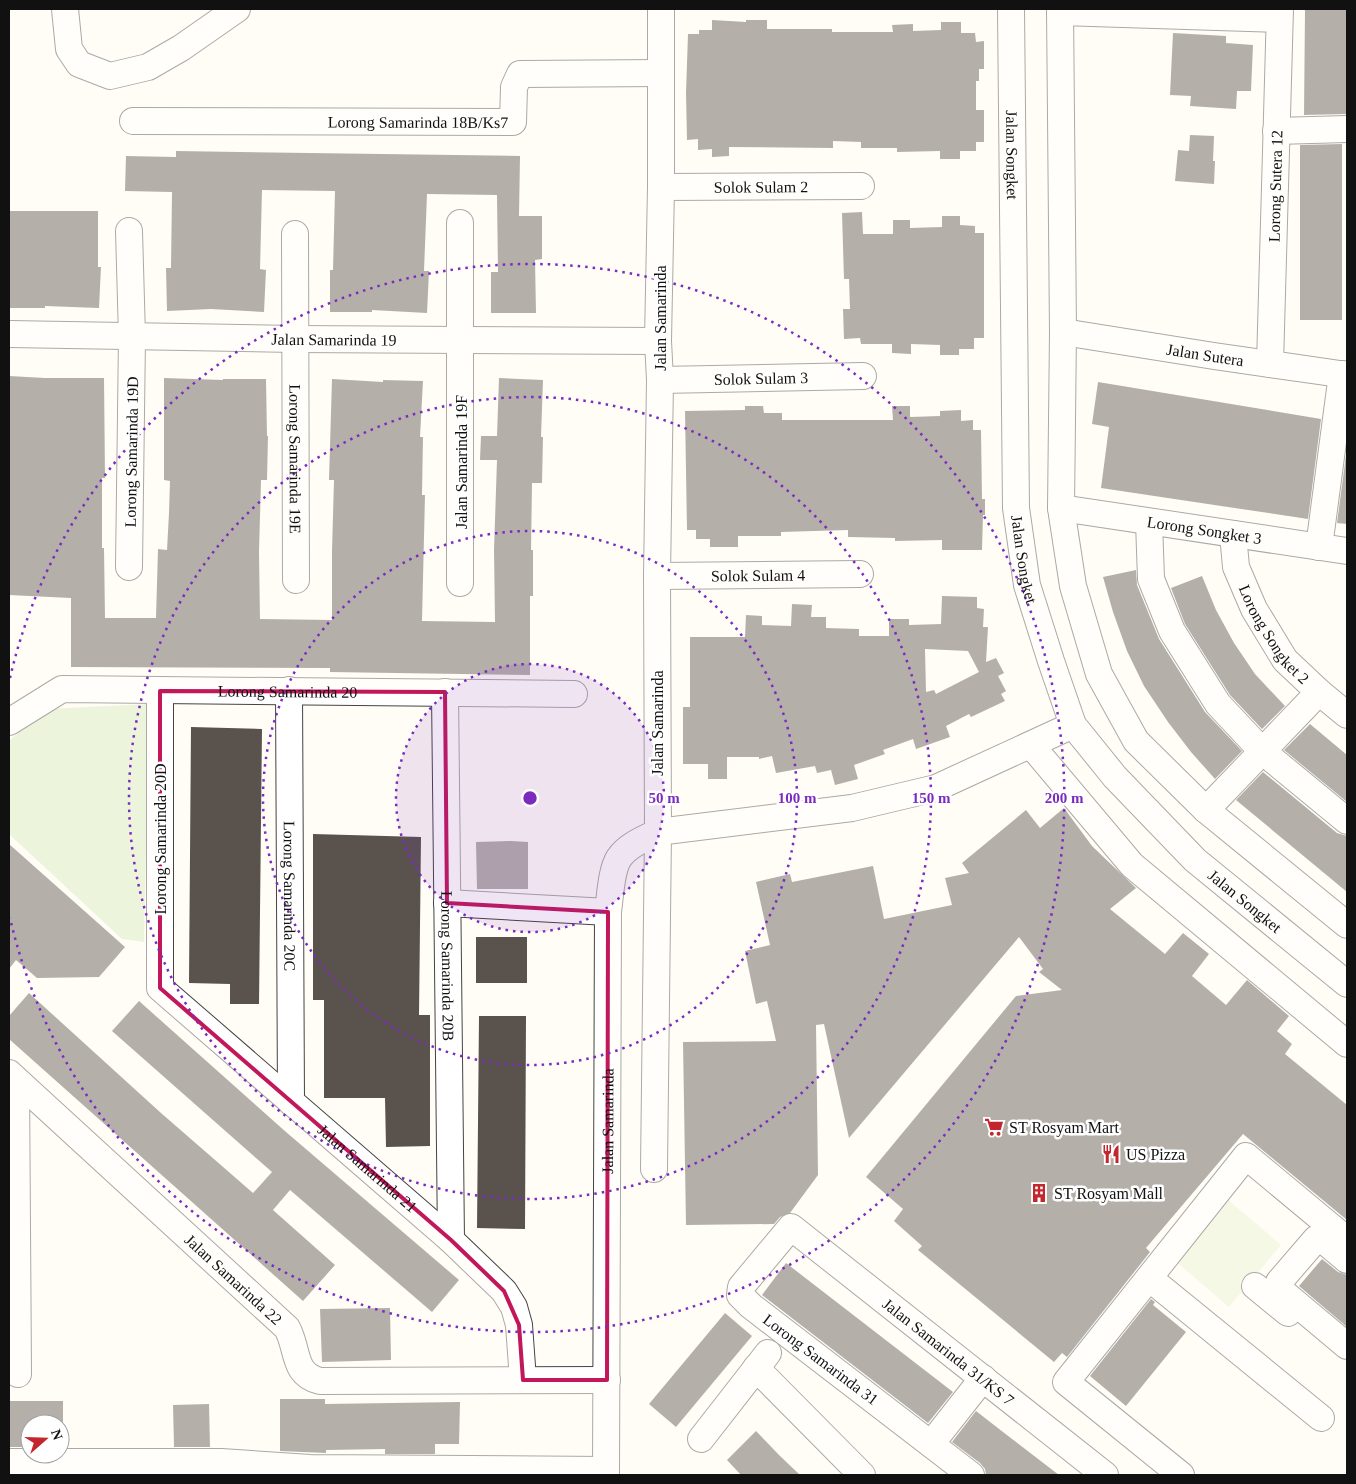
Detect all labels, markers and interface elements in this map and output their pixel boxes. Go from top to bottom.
street label: Jalan Songket [1003,110,1021,200]
street label: Lorong Samarinda 18B/Ks7 [328,114,508,132]
street label: Lorong Sutera 12 [1265,130,1286,242]
street label: Solok Sulam 2 [714,178,808,196]
street label: Jalan Samarinda [652,265,669,371]
street label: Jalan Samarinda 19 [271,331,397,349]
street label: Jalan Sutera [1165,341,1245,369]
street label: Solok Sulam 3 [714,369,808,388]
street label: Lorong Samarinda 19D [122,376,142,528]
street label: Lorong Samarinda 19E [286,384,304,534]
street label: Jalan Samarinda 19F [453,395,470,529]
street label: Lorong Songket 3 [1146,513,1263,547]
street label: Jalan Songket [1008,514,1040,606]
street label: Solok Sulam 4 [711,567,805,584]
street label: Lorong Songket 2 [1236,582,1313,687]
street label: Jalan Samarinda [649,670,666,776]
street label: Lorong Samarinda 20 [218,683,357,701]
street label: Lorong Samarinda 20D [152,763,170,915]
centre of rings [521,789,539,807]
text: 50 m [648,790,680,806]
text: 100 m [778,790,817,806]
text: 150 m [912,790,951,806]
text: 200 m [1045,790,1084,806]
street label: Lorong Samarinda 20C [280,821,298,971]
street label: Jalan Songket [1205,866,1285,936]
street label: Lorong Samarinda 20B [438,891,457,1041]
street label: Jalan Samarinda [599,1068,616,1174]
supermarket icon: ST Rosyam Mart [983,1116,1005,1138]
place label: ST Rosyam Mart [1009,1119,1119,1137]
street label: Jalan Samarinda 21 [315,1121,421,1216]
restaurant icon: US Pizza [1100,1143,1122,1165]
place label: US Pizza [1126,1146,1185,1163]
building icon: ST Rosyam Mall [1028,1182,1050,1204]
place label: ST Rosyam Mall [1054,1185,1164,1203]
street label: Jalan Samarinda 22 [181,1231,285,1328]
street label: Jalan Samarinda 31/KS 7 [879,1295,1017,1409]
street label: Lorong Samarinda 31 [759,1311,882,1409]
north arrow [20,1414,70,1464]
text: N [48,1427,66,1442]

